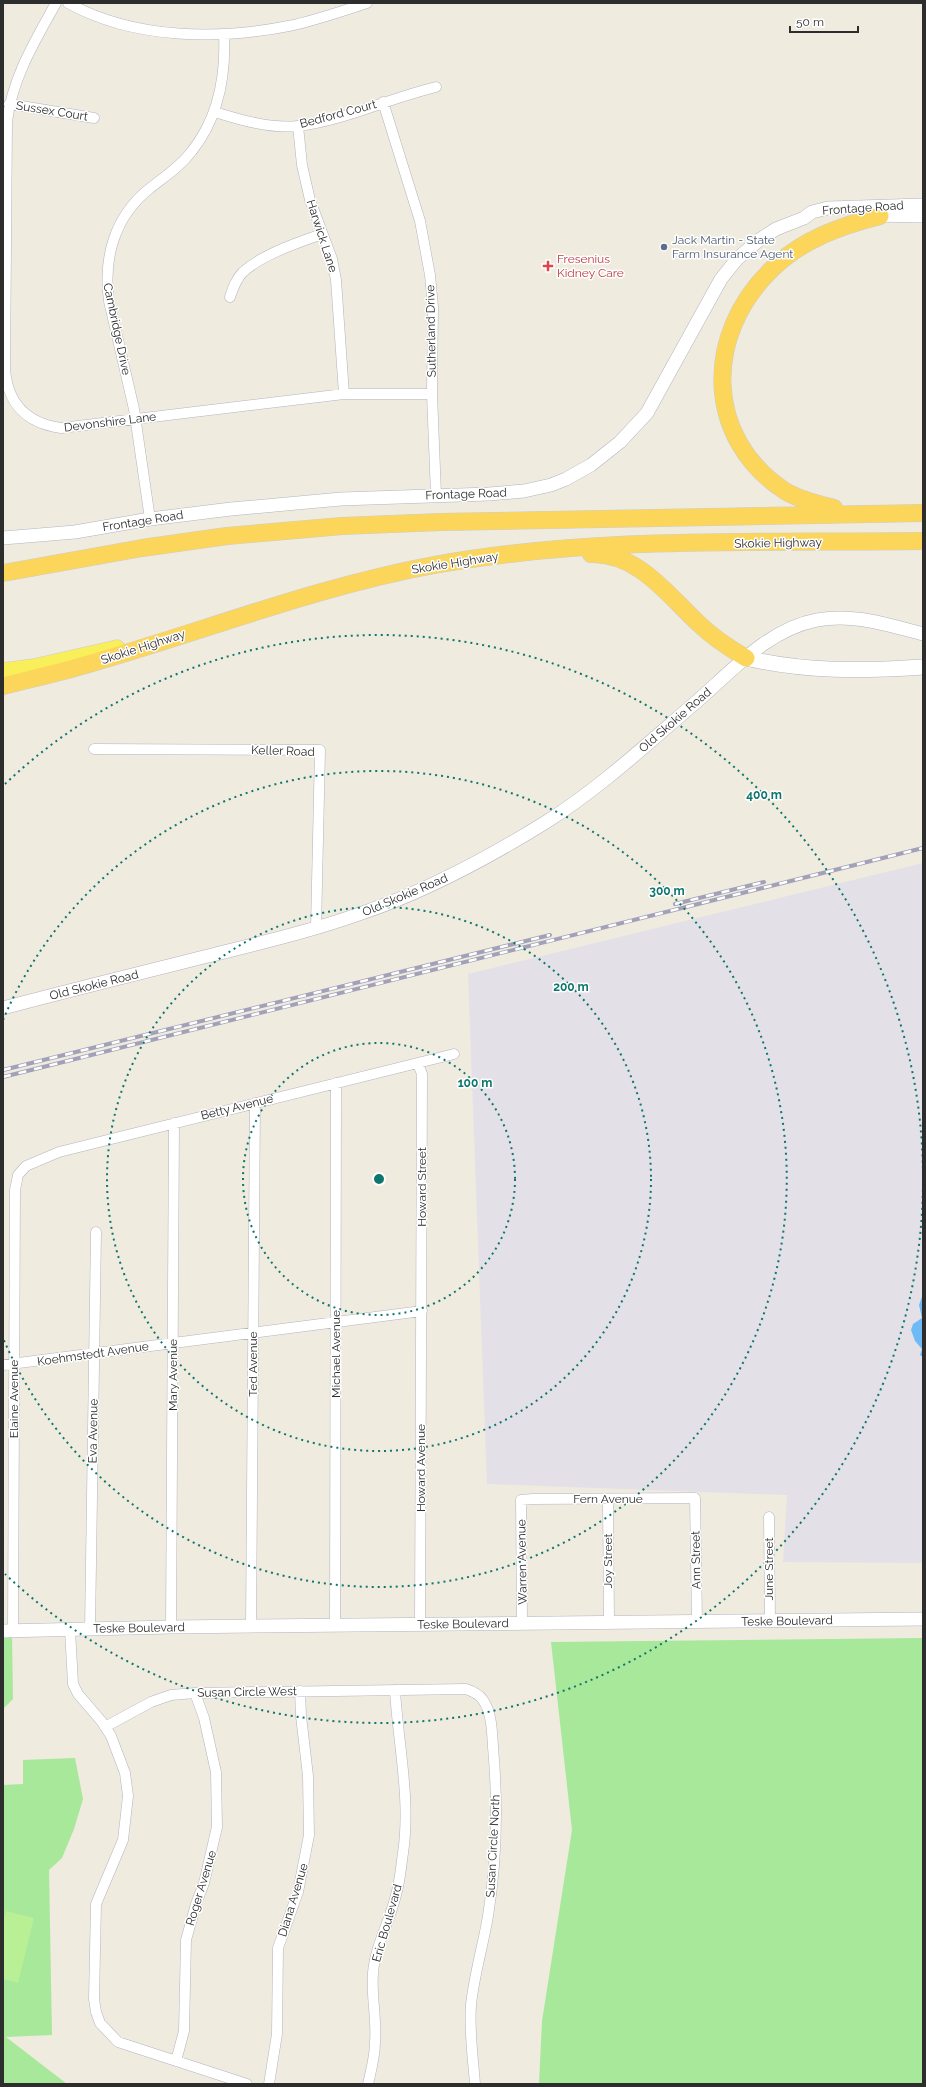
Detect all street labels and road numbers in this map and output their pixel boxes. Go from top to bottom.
street label: Bedford Court [298,97,378,131]
street label: Sussex Court [15,98,89,124]
street label: Harwick Lane [304,198,340,274]
street label: Frontage Road [822,198,904,218]
street label: Cambridge Drive [100,282,134,376]
street label: Sutherland Drive [423,285,439,377]
street label: Devonshire Lane [63,409,157,435]
street label: Frontage Road [425,486,507,502]
street label: Frontage Road [102,508,184,534]
street label: Skokie Highway [734,535,822,551]
street label: Skokie Highway [411,549,500,577]
street label: Skokie Highway [99,627,187,667]
street label: Old Skokie Road [636,685,714,755]
street label: Keller Road [251,743,315,759]
street label: Old Skokie Road [360,871,450,919]
street label: Old Skokie Road [48,967,140,1003]
street label: Betty Avenue [199,1091,275,1123]
street label: Howard Street [415,1147,429,1227]
street label: Michael Avenue [329,1310,343,1398]
street label: Ted Avenue [246,1331,260,1397]
street label: Koehmstedt Avenue [36,1339,150,1369]
street label: Mary Avenue [166,1339,180,1411]
street label: Elaine Avenue [7,1360,21,1438]
street label: Eva Avenue [85,1399,101,1463]
street label: Howard Avenue [414,1424,428,1512]
street label: Fern Avenue [573,1492,643,1506]
street label: Warren Avenue [514,1519,530,1605]
street label: Ann Street [688,1531,704,1589]
street label: Joy Street [601,1533,615,1589]
street label: June Street [762,1537,776,1601]
street label: Teske Boulevard [741,1613,833,1629]
street label: Teske Boulevard [417,1616,509,1632]
street label: Teske Boulevard [93,1620,185,1636]
street label: Susan Circle West [197,1684,297,1700]
street label: Susan Circle North [483,1794,503,1898]
street label: Roger Avenue [183,1849,219,1927]
street label: Diana Avenue [275,1862,311,1938]
street label: Eric Boulevard [369,1882,405,1964]

